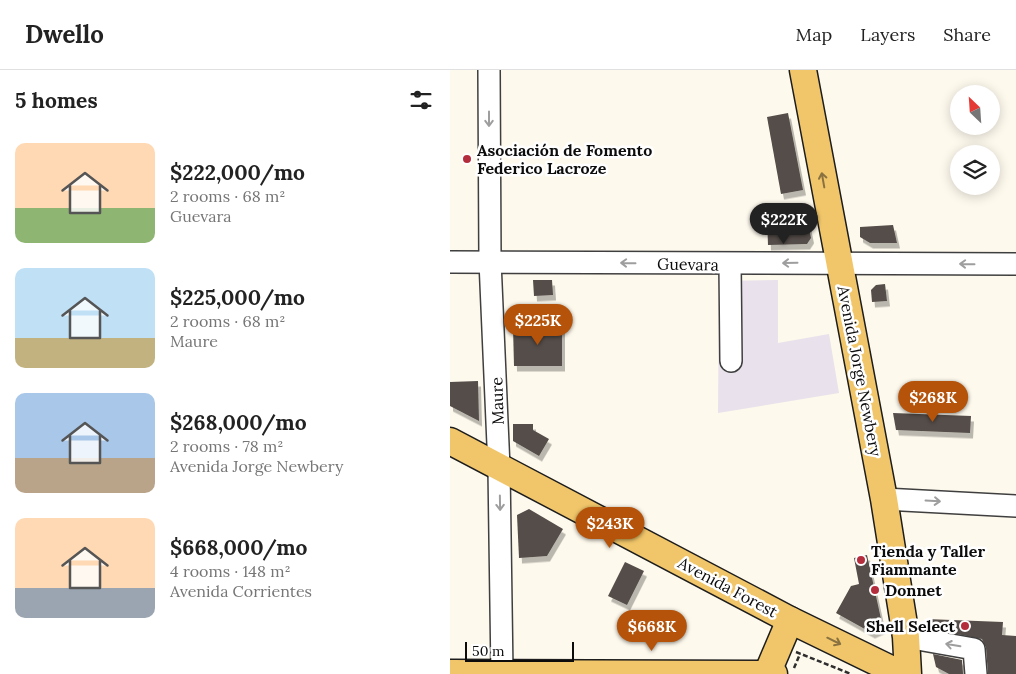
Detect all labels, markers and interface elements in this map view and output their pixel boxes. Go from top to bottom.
text: Dwello [25,19,104,50]
text: Map [796,23,832,46]
text: Layers [860,23,915,46]
text: Share [943,23,991,46]
north arrow [950,85,1000,135]
map controls [950,85,1000,195]
icon: filters [407,86,435,114]
text: 5 homes [15,87,98,114]
one-way arrow [484,110,494,126]
place label: Asociación de Fomento Federico Lacroze [477,140,652,178]
button: layers [950,145,1000,195]
marker: Asociación de Fomento Federico Lacroze [461,153,473,165]
text: $222,000/mo [170,159,305,186]
icon: home [55,163,115,223]
one-way arrow [818,173,828,189]
text: 2 rooms · 68 m² [170,186,285,206]
pin: $222K [749,202,819,245]
text: Guevara [170,206,232,226]
text: $222K [761,209,807,229]
street label: Guevara [657,253,719,275]
one-way arrow [621,258,637,268]
one-way arrow [782,258,798,268]
one-way arrow [960,259,976,268]
street label: Avenida Jorge Newbery [833,283,886,459]
text: $225,000/mo [170,284,305,311]
icon: home [55,288,115,348]
pin: $225K [503,304,573,346]
text: $225K [515,310,561,330]
text: 2 rooms · 68 m² [170,311,285,331]
text: Maure [170,331,218,351]
street label: Maure [486,376,508,425]
pin: $268K [898,380,968,423]
text: $268K [909,387,957,407]
text: $268,000/mo [170,409,307,436]
icon: home [55,413,115,473]
text: 2 rooms · 78 m² [170,436,284,456]
text: Avenida Jorge Newbery [170,456,343,476]
one-way arrow [495,494,505,510]
one-way arrow [925,497,941,506]
pin: $243K [575,506,645,549]
text: $243K [586,513,634,533]
text: $668,000/mo [170,534,307,561]
icon: home [55,538,115,598]
place label: Tienda y Taller Fiammante [871,541,985,579]
street label: Avenida Forest [674,552,782,622]
marker: Tienda y Taller Fiammante [855,554,867,566]
text: 4 rooms · 148 m² [170,561,291,581]
place label: Donnet [885,580,942,600]
text: Avenida Corrientes [170,581,312,601]
marker: Donnet [869,584,881,596]
pin: $668K [617,610,687,652]
text: $668K [628,616,676,636]
place label: Shell Select [866,616,955,636]
marker: Shell Select [959,620,971,632]
one-way arrow [826,637,841,646]
scale bar [465,639,574,662]
one-way arrow [945,640,961,650]
text: 50 m [472,642,505,660]

